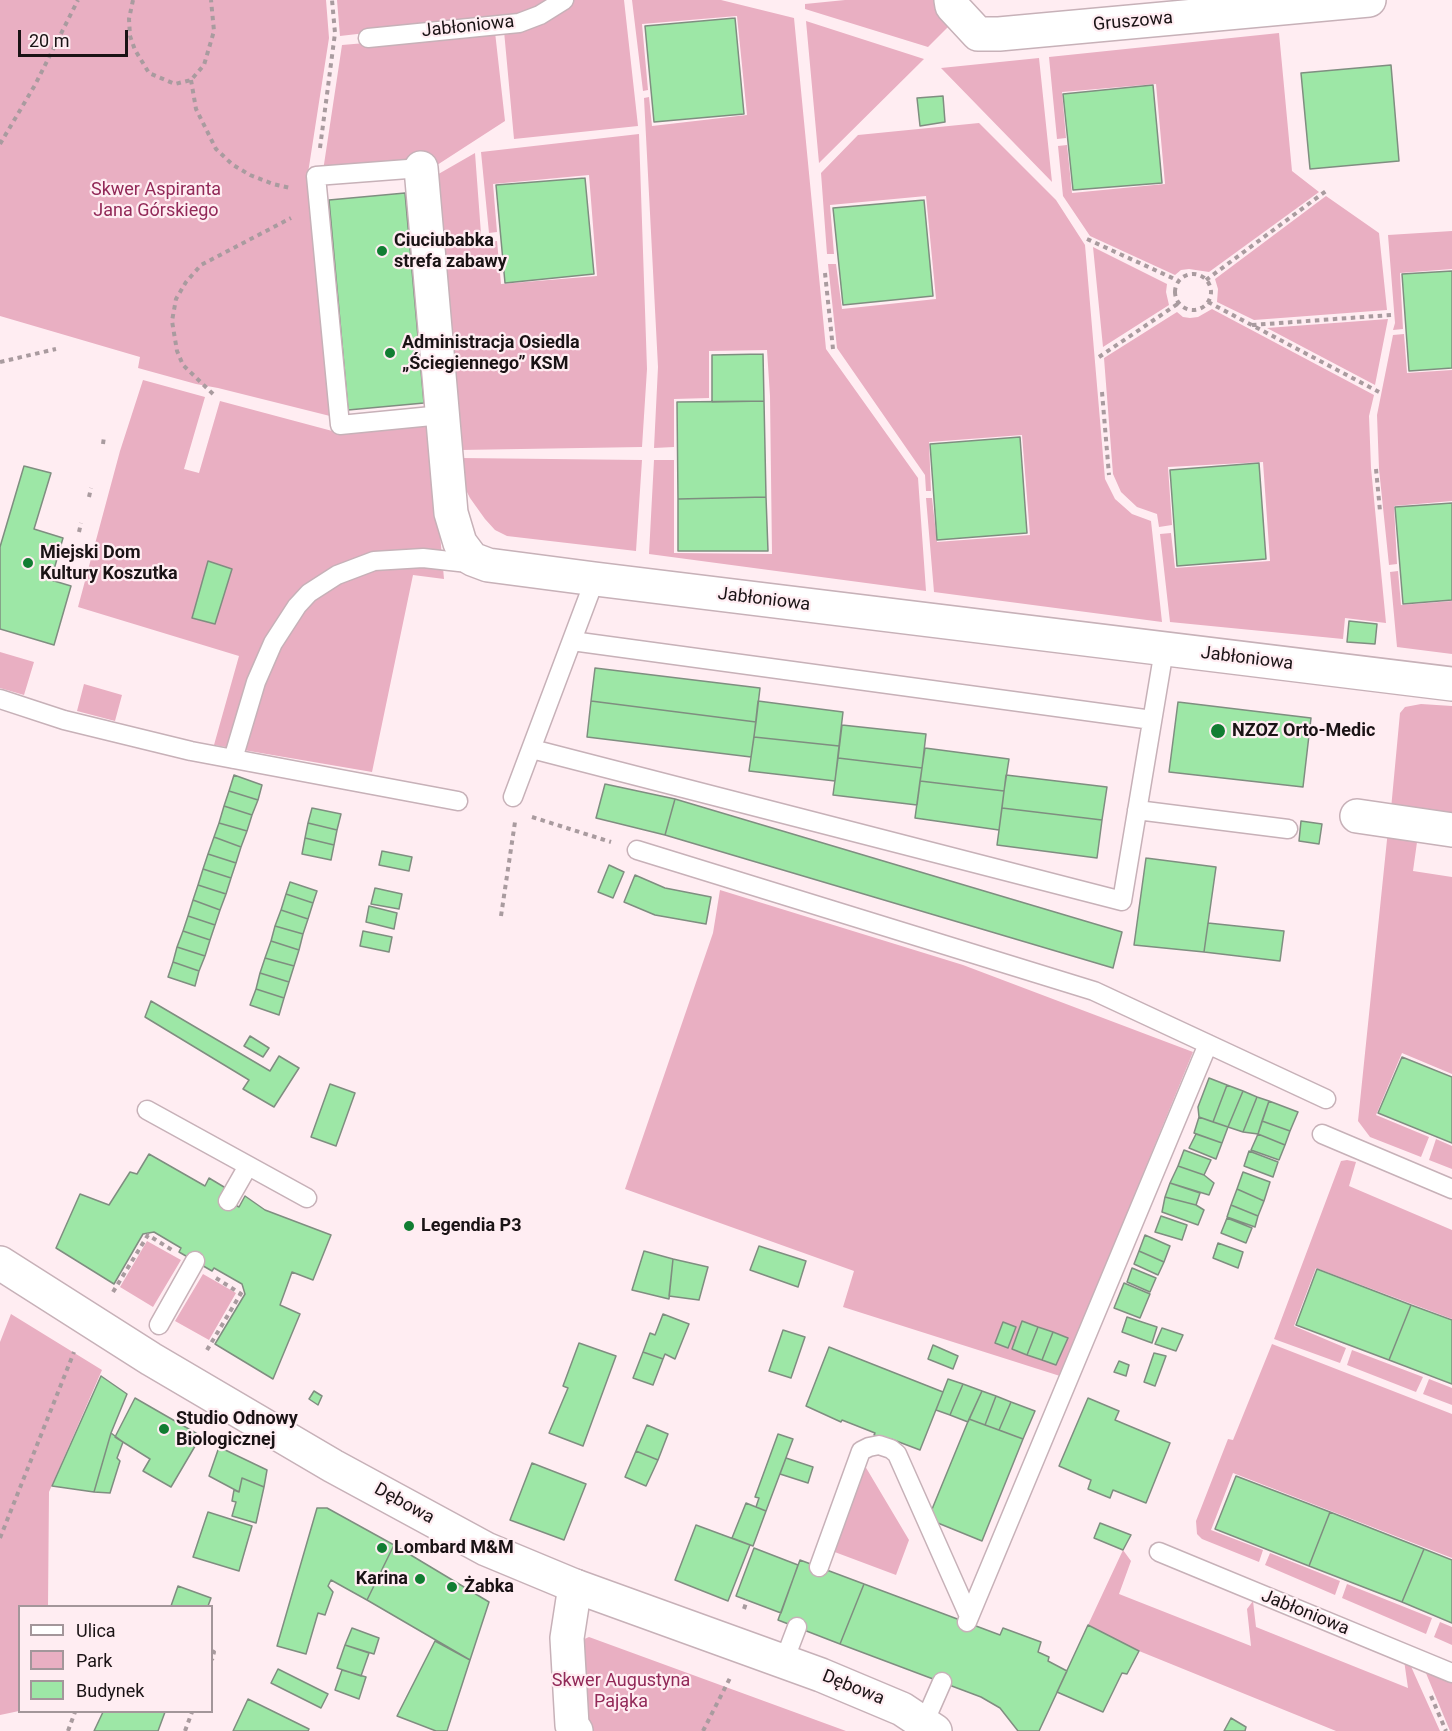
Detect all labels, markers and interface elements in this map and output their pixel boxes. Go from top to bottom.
street label: Gruszowa [1092,8,1174,36]
street label: Jabłoniowa [421,11,515,43]
scale bar [21,18,130,56]
text: 20 m [29,30,69,51]
park label: Skwer Aspiranta Jana Górskiego [91,179,221,222]
place label: Ciuciubabka strefa zabawy [394,230,507,272]
marker: Ciuciubabka strefa zabawy [375,244,389,258]
place label: Administracja Osiedla „Ściegiennego” KSM [402,332,580,374]
marker: Administracja Osiedla „Ściegiennego” KSM [383,346,397,360]
place label: Miejski Dom Kultury Koszutka [40,542,178,584]
marker: Miejski Dom Kultury Koszutka [21,556,35,570]
street label: Jabłoniowa [717,584,811,616]
street label: Jabłoniowa [1200,643,1294,675]
place label: NZOZ Orto-Medic [1232,720,1375,742]
marker: NZOZ Orto-Medic [1209,722,1227,740]
place label: Legendia P3 [421,1215,521,1237]
marker: Legendia P3 [402,1219,416,1233]
place label: Studio Odnowy Biologicznej [176,1408,298,1450]
marker: Studio Odnowy Biologicznej [157,1422,171,1436]
street label: Dębowa [370,1479,438,1529]
place label: Lombard M&M [394,1537,514,1559]
marker: Lombard M&M [375,1541,389,1555]
place label: Karina [356,1568,408,1590]
marker: Karina [413,1572,427,1586]
place label: Żabka [464,1576,514,1598]
marker: Żabka [445,1580,459,1594]
street label: Jabłoniowa [1258,1586,1352,1640]
legend [18,1605,213,1713]
text: Ulica [76,1620,116,1641]
text: Park [76,1650,112,1671]
street label: Dębowa [819,1666,887,1710]
park label: Skwer Augustyna Pająka [552,1670,690,1712]
text: Budynek [76,1680,144,1701]

